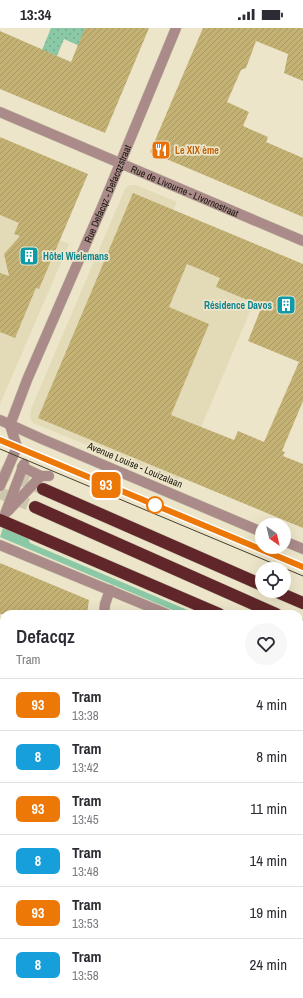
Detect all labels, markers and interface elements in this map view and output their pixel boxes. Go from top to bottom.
text: 13:34 [20,4,51,25]
restaurant icon: Le XIX ème [150,139,172,161]
street label: Rue Defacqz - Defacqzstraat [81,142,134,245]
place label: Le XIX ème [175,144,219,157]
street label: Rue de Livourne - Livornostraat [129,162,241,220]
building icon: Hôtel Wielemans [18,245,40,267]
place label: Hôtel Wielemans [43,250,109,263]
building icon: Résidence Davos [275,294,297,316]
place label: Résidence Davos [204,299,272,312]
street label: Avenue Louise - Louizalaan [85,439,184,491]
line badge: 93 [88,472,124,498]
text: 93 [100,476,112,494]
unlabelled marker [146,496,164,514]
north arrow [255,518,291,554]
map controls [255,518,291,598]
button: locate [255,562,291,598]
text: Defacqz [16,623,75,649]
button: heart [245,623,287,665]
text: Tram [16,651,40,668]
text: Tram [72,686,101,707]
text: 4 min [256,694,287,715]
text: 93 [32,696,44,714]
text: 13:38 [72,707,99,724]
text: Tram [72,738,101,759]
text: 8 min [256,746,287,767]
text: 8 [35,748,41,766]
text: 13:42 [72,759,99,776]
text: Tram [72,790,101,811]
text: 11 min [250,798,287,819]
text: 93 [32,800,44,818]
text: 13:45 [72,811,99,828]
text: Tram [72,842,101,863]
text: 14 min [249,850,287,871]
text: 8 [35,852,41,870]
text: 13:48 [72,863,99,880]
text: Tram [72,894,101,915]
text: 19 min [249,902,287,923]
text: 93 [32,904,44,922]
text: 13:53 [72,915,99,932]
text: Tram [72,946,101,967]
text: 24 min [249,954,287,975]
text: 8 [35,956,41,974]
text: 13:58 [72,967,99,984]

